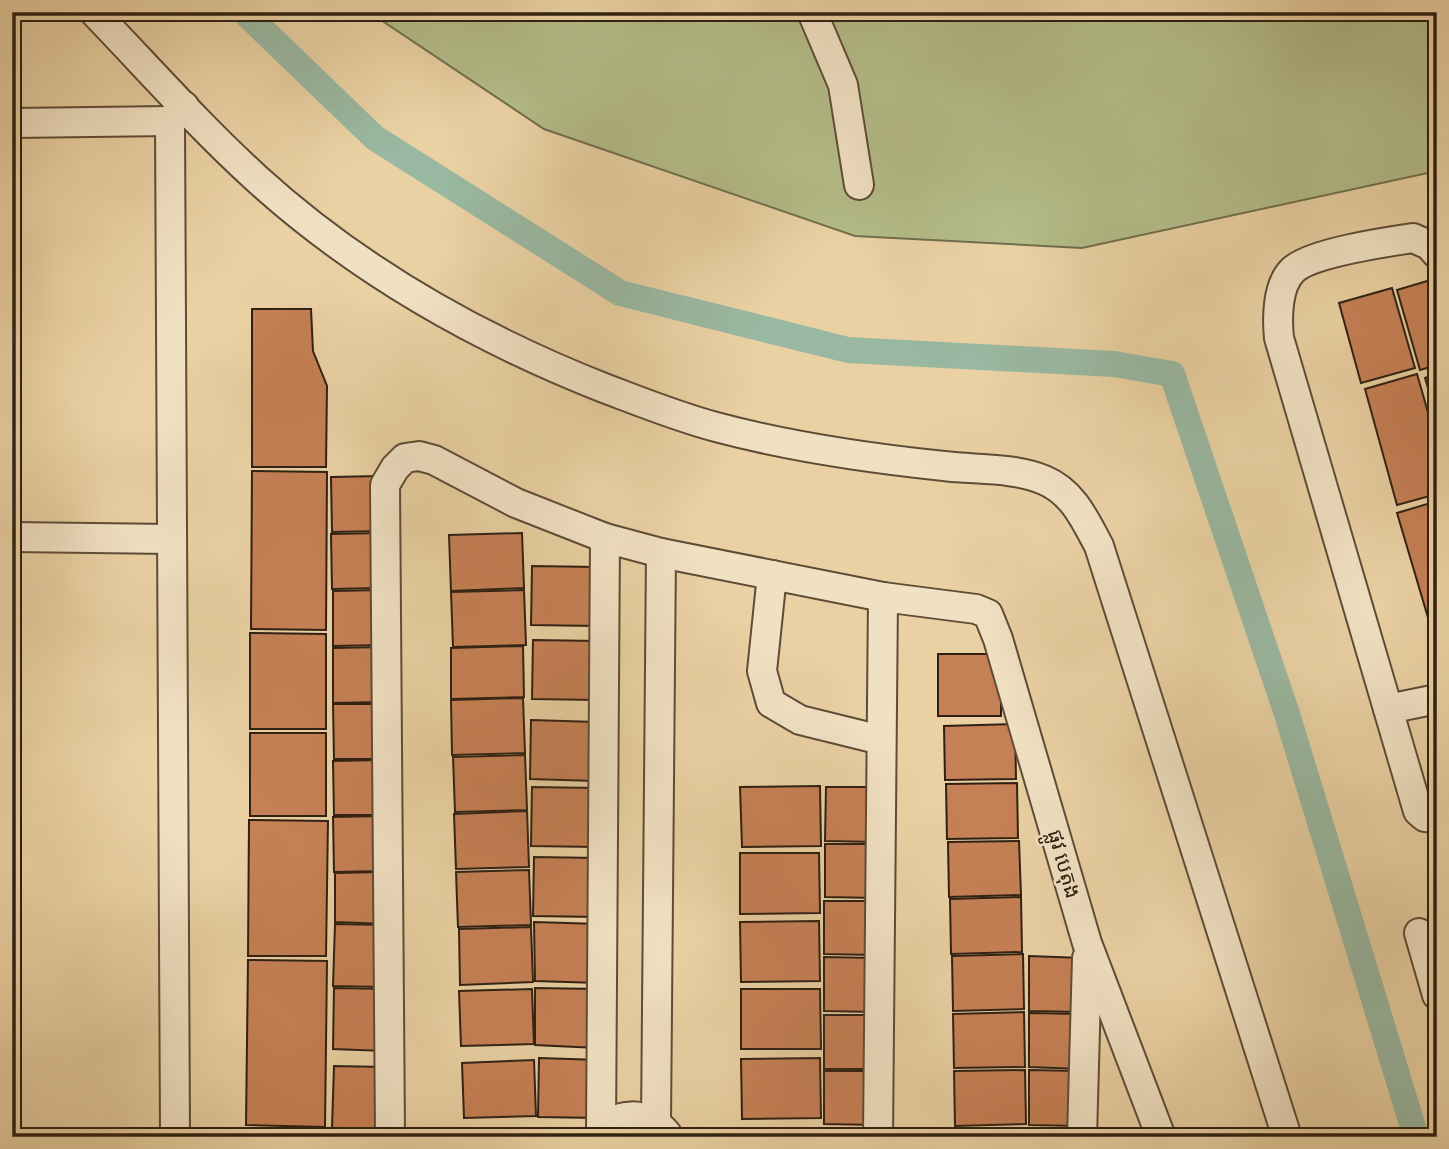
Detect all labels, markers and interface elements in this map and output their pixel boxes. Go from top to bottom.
street label: ផ្លូវ បេតុង [1036,827,1085,903]

